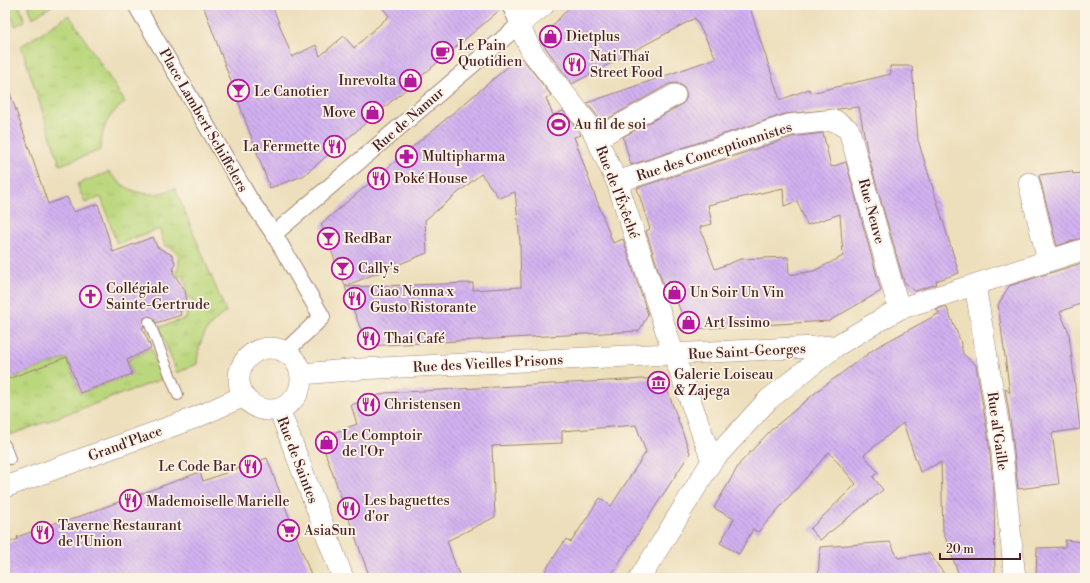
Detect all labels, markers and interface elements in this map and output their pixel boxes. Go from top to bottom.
shop icon: Dietplus [538,23,564,49]
place label: Dietplus [566,28,620,46]
place label: Le Pain Quotidien [458,37,523,71]
cafe icon: Le Pain Quotidien [429,40,455,66]
street label: Place Lambert Schiffelers [155,45,252,196]
place label: Nati Thaï Street Food [590,48,663,82]
restaurant icon: Nati Thaï Street Food [561,51,587,77]
shop icon: Inrevolta [398,67,424,93]
place label: Inrevolta [338,72,397,90]
bar icon: Le Canotier [225,78,251,104]
place label: Le Canotier [254,83,329,101]
street label: Rue de Namur [369,84,448,156]
shop icon: Move [359,99,385,125]
place label: Move [322,104,356,122]
sports icon: Au fil de soi [546,111,572,137]
place label: Au fil de soi [573,116,647,134]
street label: Rue des Conceptionnistes [634,118,794,186]
restaurant icon: La Fermette [322,133,348,159]
place label: La Fermette [243,138,320,156]
pharmacy icon: Multipharma [393,143,419,169]
street label: Rue de l'Évêché [591,143,645,241]
place label: Multipharma [422,148,506,166]
restaurant icon: Poké House [366,165,392,191]
place label: Poké House [394,170,468,188]
street label: Rue Neuve [854,177,888,246]
bar icon: RedBar [316,225,342,251]
place label: RedBar [344,230,392,248]
bar icon: Cally's [330,255,356,281]
place label: Cally's [358,260,399,278]
shop icon: Un Soir Un Vin [662,279,688,305]
place label: Collégiale Sainte-Gertrude [106,280,210,314]
church icon: Collégiale Sainte-Gertrude [77,283,103,309]
place label: Ciao Nonna x Gusto Ristorante [370,283,477,317]
place label: Un Soir Un Vin [690,284,785,302]
restaurant icon: Ciao Nonna x Gusto Ristorante [341,286,367,312]
shop icon: Art Issimo [675,309,701,335]
place label: Art Issimo [703,314,770,332]
restaurant icon: Thai Café [355,325,381,351]
place label: Thai Café [384,330,445,348]
street label: Rue Saint-Georges [688,340,806,364]
street label: Rue des Vieilles Prisons [412,351,564,377]
place label: Galerie Loiseau & Zajega [674,366,774,400]
museum icon: Galerie Loiseau & Zajega [646,369,672,395]
restaurant icon: Christensen [356,391,382,417]
street label: Rue al'Gaille [983,391,1011,472]
place label: Christensen [384,396,462,414]
street label: Rue de Saintes [272,414,322,506]
street label: Grand'Place [86,422,165,466]
place label: Le Comptoir de l'Or [342,427,422,461]
shop icon: Le Comptoir de l'Or [314,430,340,456]
restaurant icon: Le Code Bar [238,453,264,479]
place label: Le Code Bar [158,458,236,476]
restaurant icon: Mademoiselle Marielle [117,488,143,514]
place label: Les baguettes d'or [364,492,450,526]
place label: Mademoiselle Marielle [146,493,290,511]
restaurant icon: Les baguettes d'or [336,495,362,521]
place label: Taverne Restaurant de l'Union [58,517,182,551]
supermarket icon: AsiaSun [276,517,302,543]
restaurant icon: Taverne Restaurant de l'Union [29,520,55,546]
place label: AsiaSun [303,522,356,540]
scale bar [940,535,1020,561]
text: 20 m [946,542,974,557]

